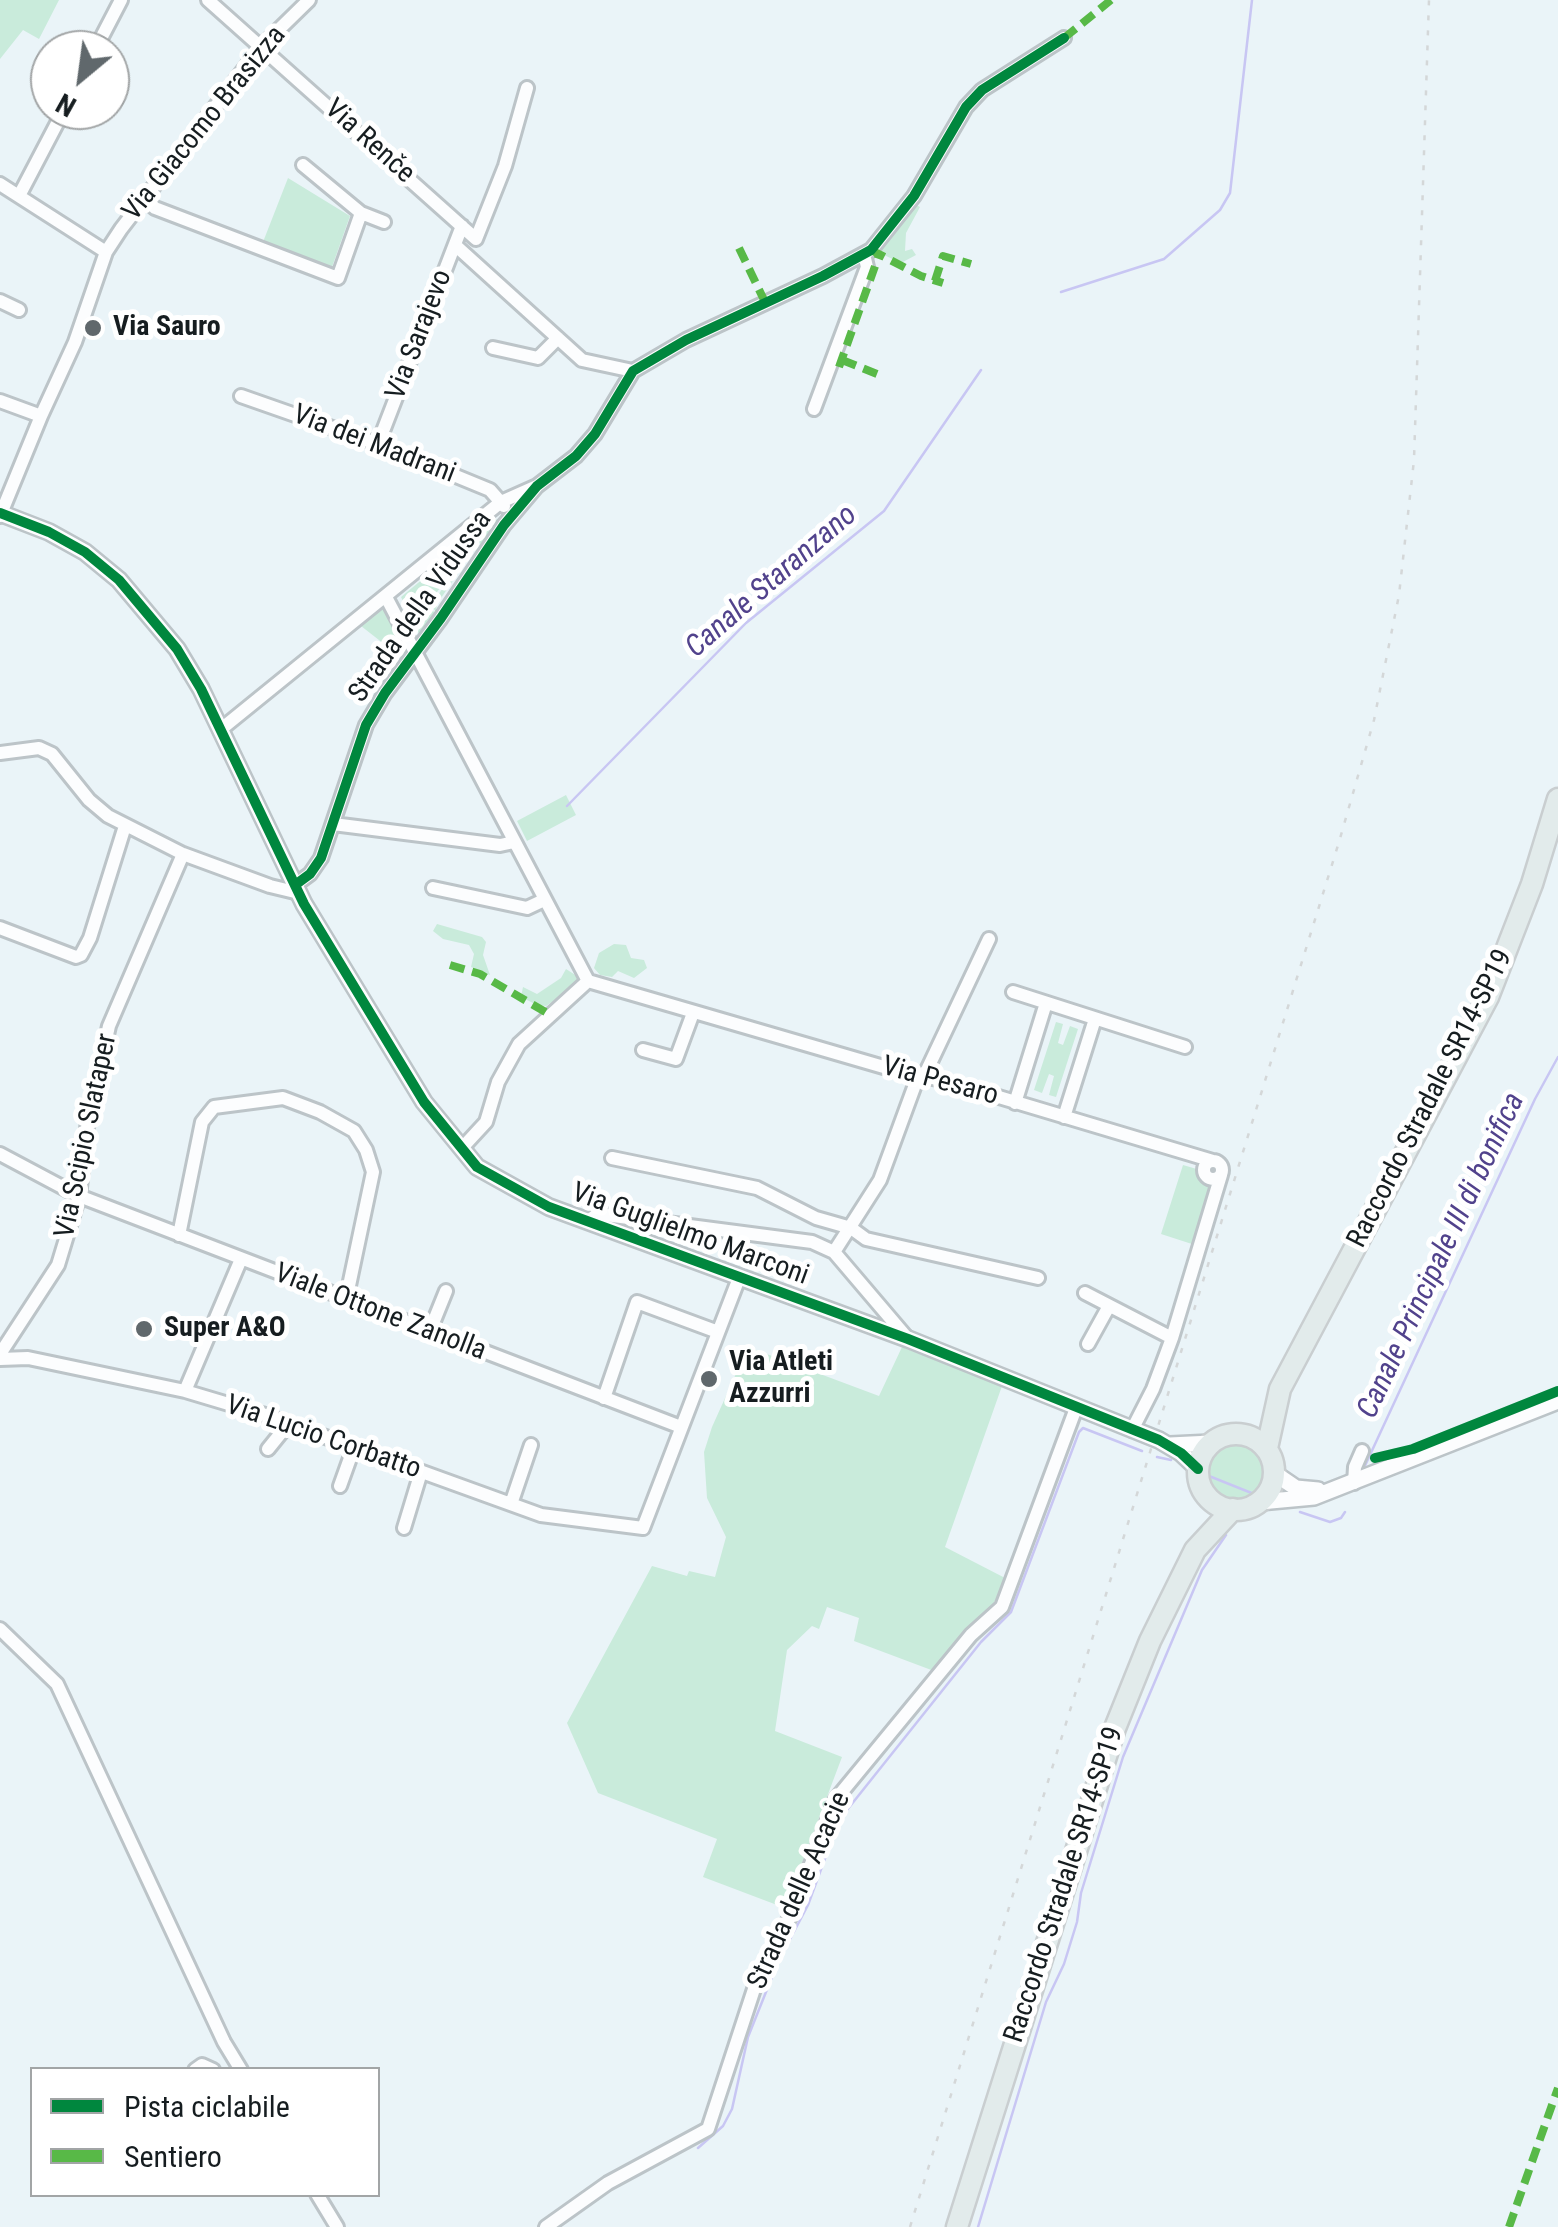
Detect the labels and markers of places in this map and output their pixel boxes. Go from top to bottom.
place label: Via Sauro [113,311,221,345]
marker: Via Sauro [82,317,104,339]
place label: Super A&O [164,1312,286,1346]
marker: Super A&O [133,1318,155,1340]
place label: Via Atleti Azzurri [729,1346,833,1412]
marker: Via Atleti Azzurri [698,1368,720,1390]

